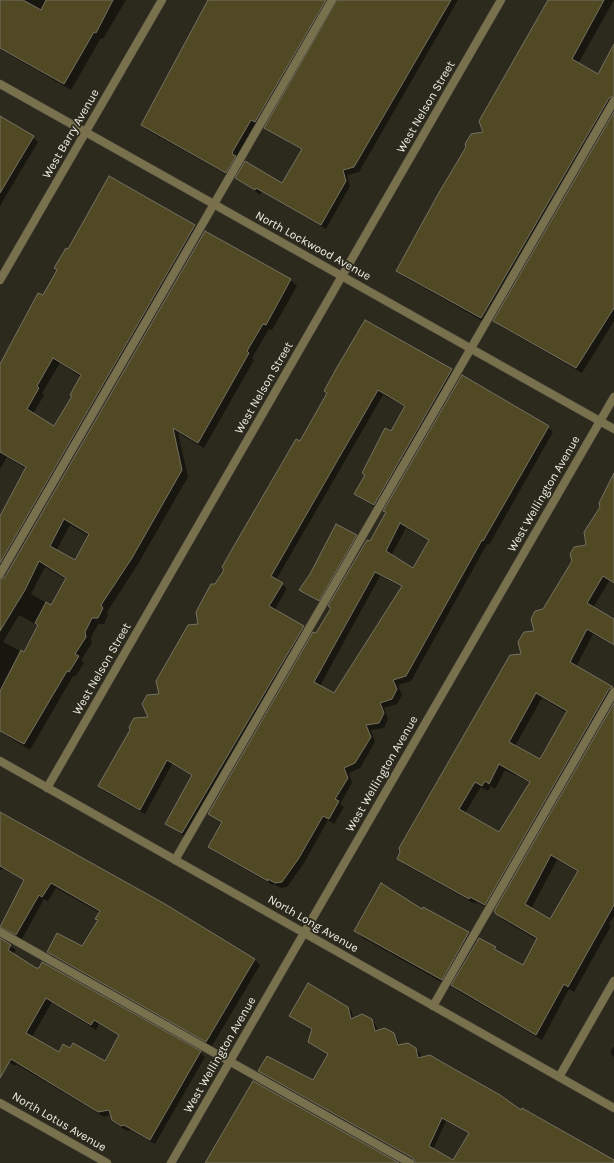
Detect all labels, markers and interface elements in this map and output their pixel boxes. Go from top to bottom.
street label: West Nelson Street [394,58,458,156]
street label: West Barry Avenue [40,87,102,181]
street label: North Lockwood Avenue [253,208,373,284]
street label: West Nelson Street [232,339,296,437]
street label: West Wellington Avenue [505,433,583,555]
street label: West Nelson Street [70,620,134,718]
street label: West Wellington Avenue [343,713,421,835]
street label: North Long Avenue [265,892,361,956]
street label: West Wellington Avenue [181,994,259,1116]
street label: North Lotus Avenue [9,1089,109,1155]

